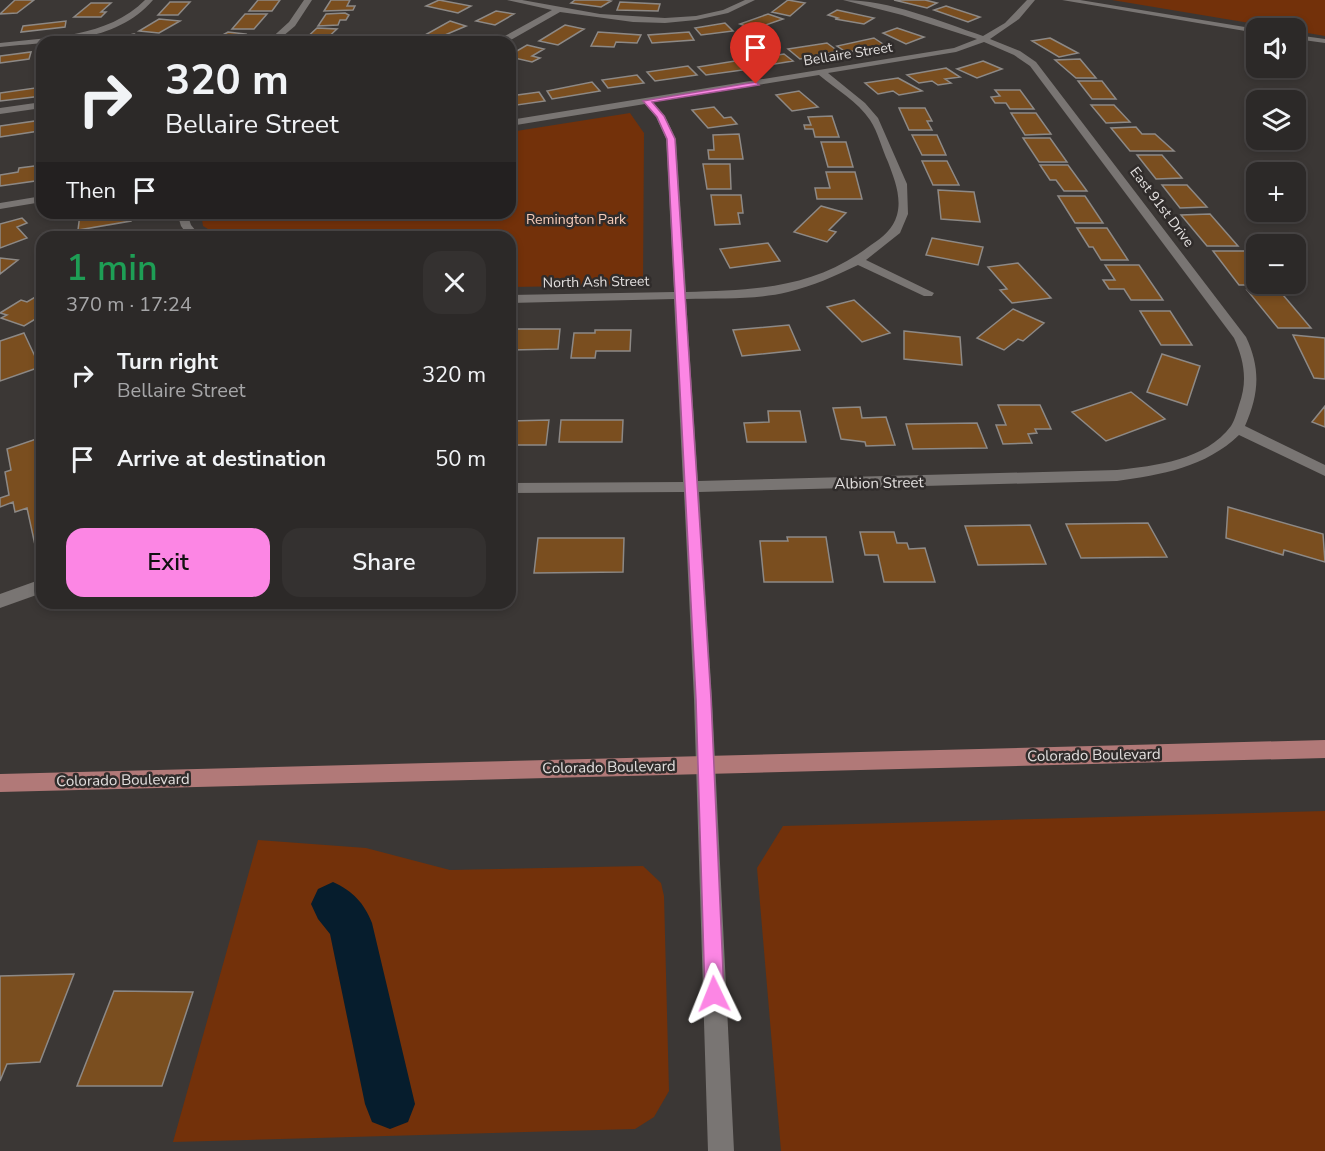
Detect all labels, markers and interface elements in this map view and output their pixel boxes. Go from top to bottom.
map controls [1246,18,1306,294]
button: sound [1246,18,1306,78]
pin [730,22,781,84]
icon: arrive [739,31,772,64]
street label: Bellaire Street [802,38,894,70]
text: 320 m [165,52,289,109]
icon: right [66,60,144,138]
button: layers [1246,90,1306,150]
text: Bellaire Street [165,106,339,143]
button: + [1246,162,1306,222]
street label: East 91st Drive [1126,163,1198,251]
icon: arrive [128,174,161,207]
text: Then [66,176,116,206]
park label: Remington Park [526,210,627,229]
button: − [1246,234,1306,294]
text: 1 min [66,244,158,293]
button: close [423,251,486,314]
street label: North Ash Street [543,272,650,292]
text: 370 m · 17:24 [66,291,192,318]
text: Turn right [117,347,218,377]
icon: right [66,359,99,392]
text: 320 m [422,360,486,390]
text: Bellaire Street [117,377,246,404]
icon: arrive [66,443,99,476]
text: Arrive at destination [117,444,326,474]
text: 50 m [435,444,486,474]
street label: Albion Street [834,472,925,494]
button: Exit [66,528,270,597]
button: Share [282,528,486,597]
street label: Colorado Boulevard [1027,744,1161,766]
street label: Colorado Boulevard [542,756,676,778]
street label: Colorado Boulevard [56,769,190,791]
position arrow [682,962,746,1026]

